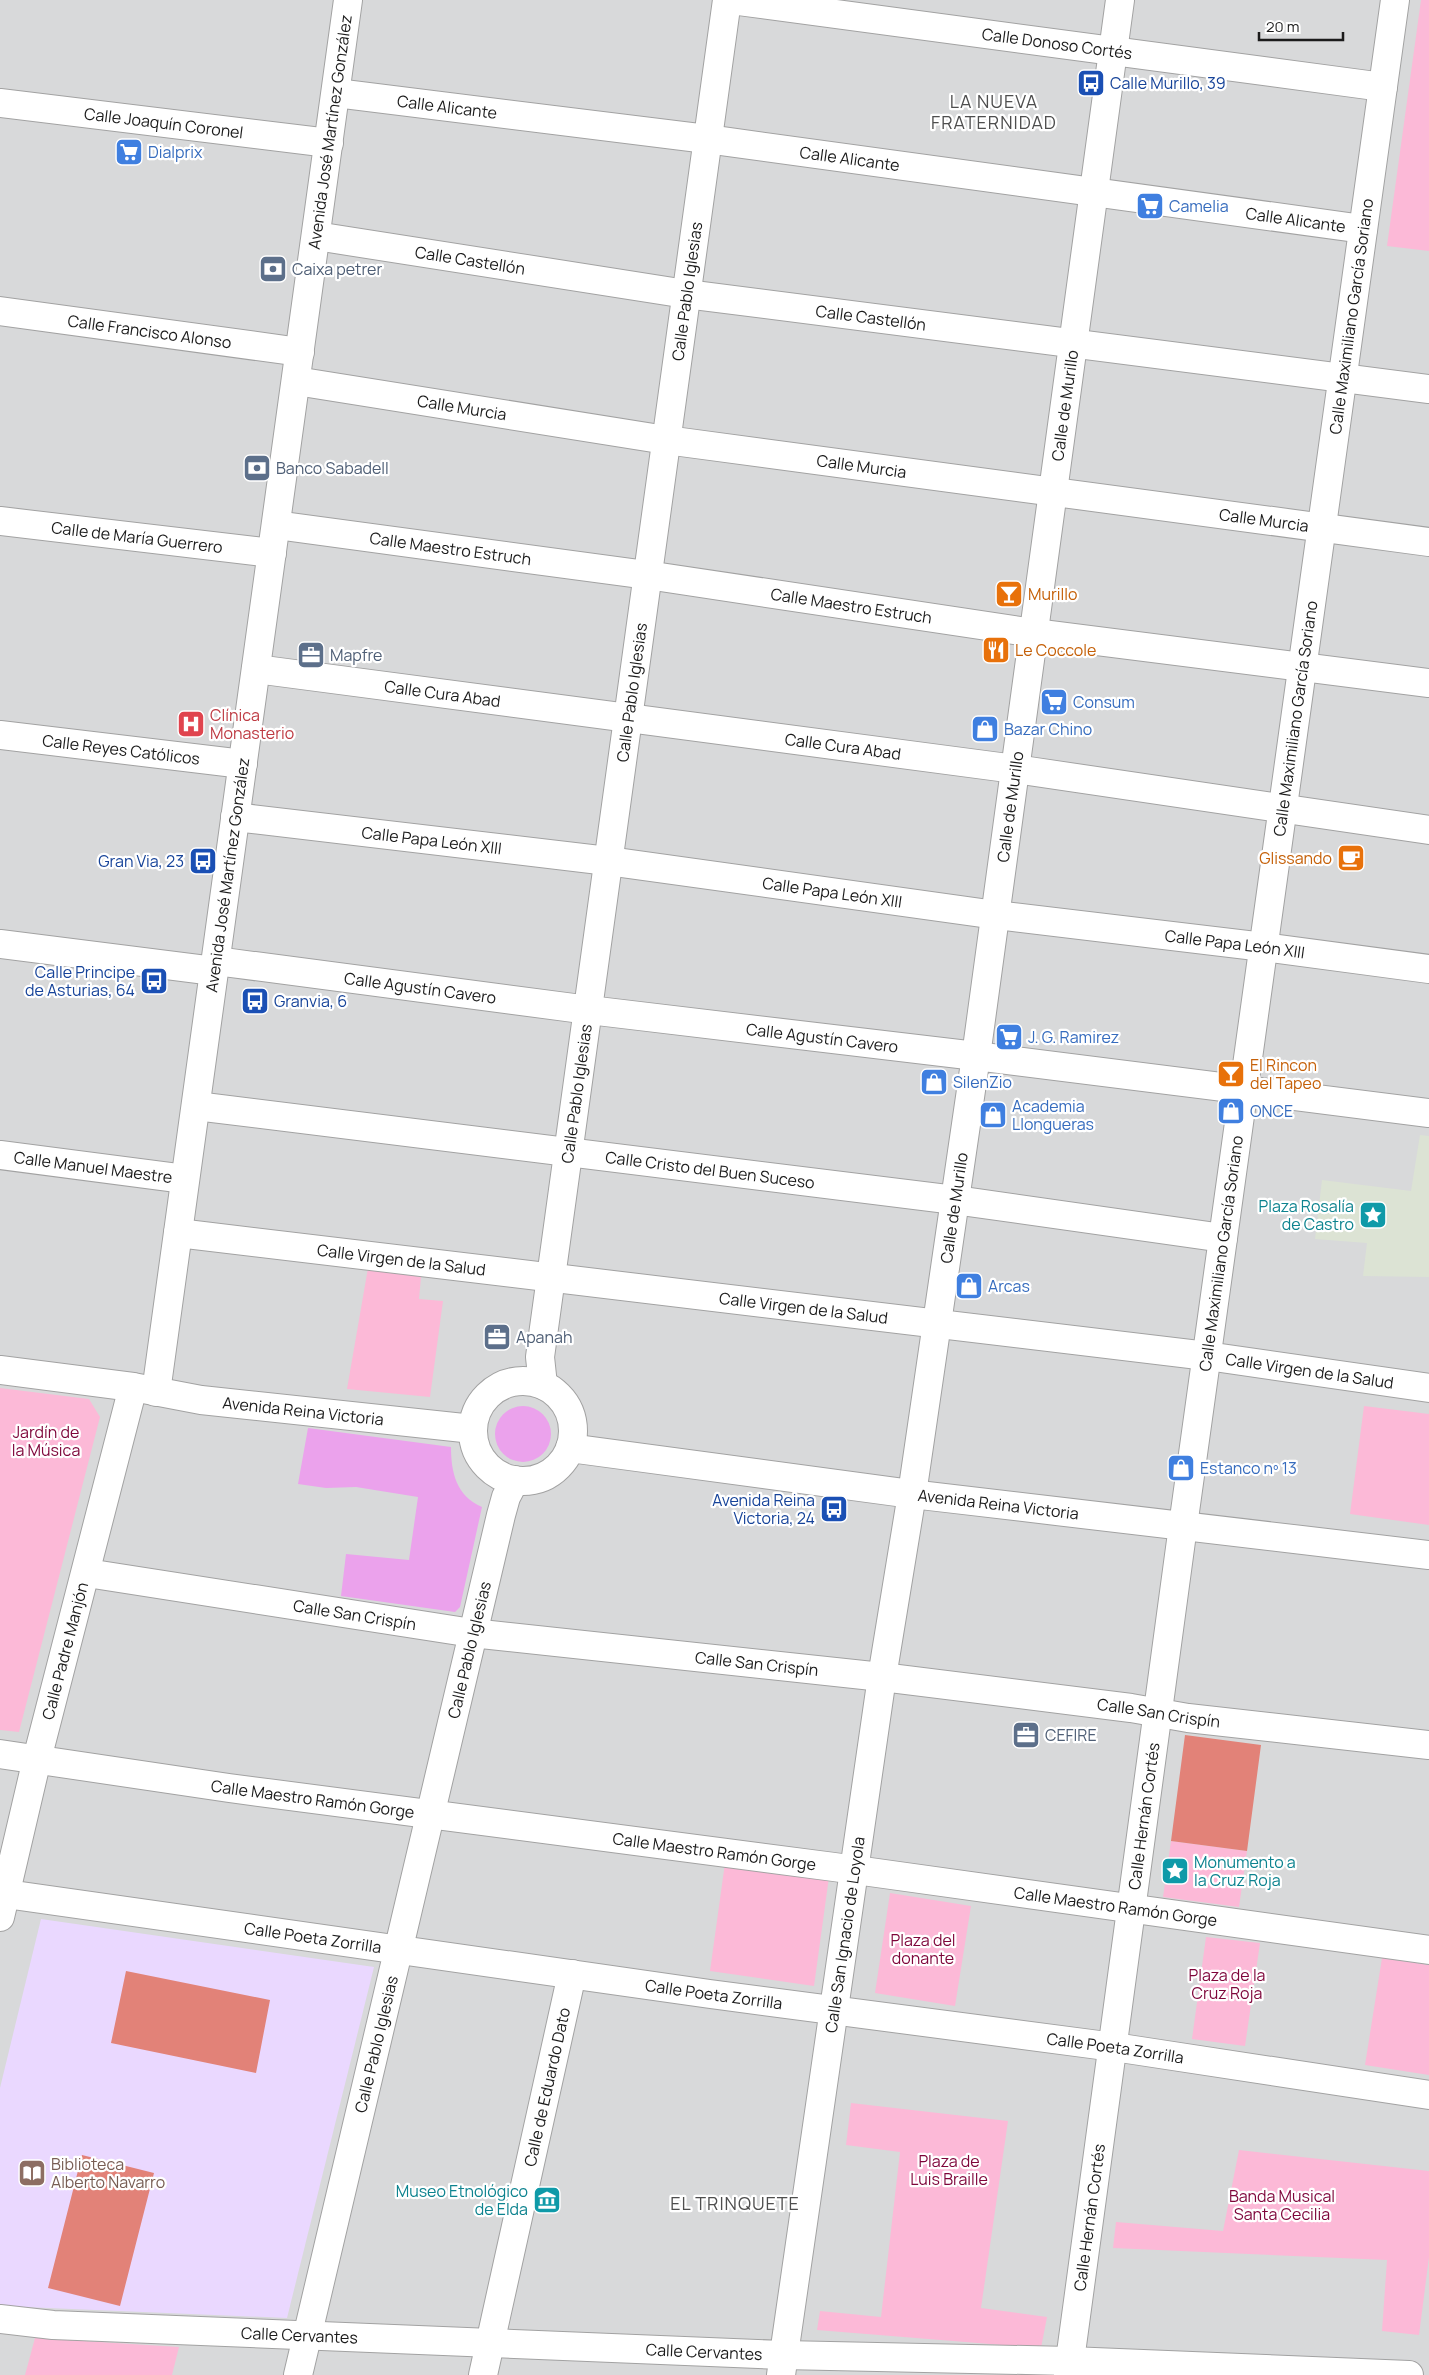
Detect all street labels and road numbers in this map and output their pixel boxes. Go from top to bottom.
street label: Avenida José Martínez González [303,13,357,251]
street label: Calle Donoso Cortés [981,23,1134,64]
street label: Calle Alicante [396,90,498,124]
street label: Calle Joaquín Coronel [83,102,245,144]
street label: Calle Alicante [798,141,901,176]
street label: Calle Maximiliano García Soriano [1324,197,1378,436]
street label: Calle Alicante [1244,202,1347,238]
street label: Calle Pablo Iglesias [666,220,707,362]
street label: Calle Castellón [414,241,527,280]
street label: Calle Castellón [814,300,927,336]
street label: Calle Francisco Alonso [66,309,233,354]
street label: Calle de Murillo [1046,348,1083,462]
street label: Calle Murcia [416,389,508,425]
street label: Calle Murcia [815,449,908,483]
street label: Calle Murcia [1218,503,1310,537]
street label: Calle de María Guerrero [50,516,224,558]
street label: Calle Maestro Estruch [368,527,533,570]
street label: Calle Maestro Estruch [769,583,934,629]
street label: Calle Maximiliano García Soriano [1268,599,1322,838]
street label: Calle Pablo Iglesias [611,621,652,763]
street label: Calle Cura Abad [383,675,502,712]
street label: Calle Cura Abad [784,728,902,765]
street label: Calle Reyes Católicos [41,729,201,770]
street label: Calle de Murillo [992,750,1028,864]
street label: Avenida José Martínez González [200,756,254,994]
street label: Calle Papa León XIII [360,821,503,859]
street label: Calle Papa León XIII [761,872,904,913]
street label: Calle Papa León XIII [1164,924,1306,963]
street label: Calle Agustín Cavero [343,967,498,1009]
street label: Calle Agustín Cavero [745,1018,899,1058]
street label: Calle Pablo Iglesias [556,1023,597,1165]
street label: Calle Maximiliano García Soriano [1194,1134,1248,1373]
street label: Calle Manuel Maestre [13,1146,174,1188]
street label: Calle Cristo del Buen Suceso [604,1146,816,1194]
street label: Calle de Murillo [935,1151,973,1265]
street label: Calle Virgen de la Salud [316,1239,487,1281]
street label: Calle Virgen de la Salud [718,1287,889,1329]
street label: Calle Virgen de la Salud [1224,1348,1395,1394]
street label: Avenida Reina Victoria [221,1391,385,1430]
street label: Avenida Reina Victoria [917,1484,1080,1525]
street label: Calle Pablo Iglesias [442,1579,496,1721]
street label: Calle Padre Manjón [37,1580,93,1722]
street label: Calle San Crispín [292,1594,418,1635]
street label: Calle San Crispín [694,1646,820,1681]
street label: Calle San Crispín [1096,1693,1221,1733]
street label: Calle Hernán Cortés [1123,1741,1165,1891]
street label: Calle Maestro Ramón Gorge [210,1774,416,1823]
street label: Calle Maestro Ramón Gorge [611,1827,817,1876]
street label: Calle San Ignacio de Loyola [820,1835,870,2034]
street label: Calle Maestro Ramón Gorge [1013,1881,1219,1931]
street label: Calle Poeta Zorrilla [243,1917,383,1958]
street label: Calle Pablo Iglesias [349,1973,403,2115]
street label: Calle Poeta Zorrilla [644,1974,784,2014]
street label: Calle de Eduardo Dato [519,2005,575,2169]
street label: Calle Poeta Zorrilla [1045,2027,1185,2069]
street label: Calle Hernán Cortés [1068,2142,1110,2293]
street label: Calle Cervantes [241,2322,358,2349]
street label: Calle Cervantes [645,2338,763,2365]

